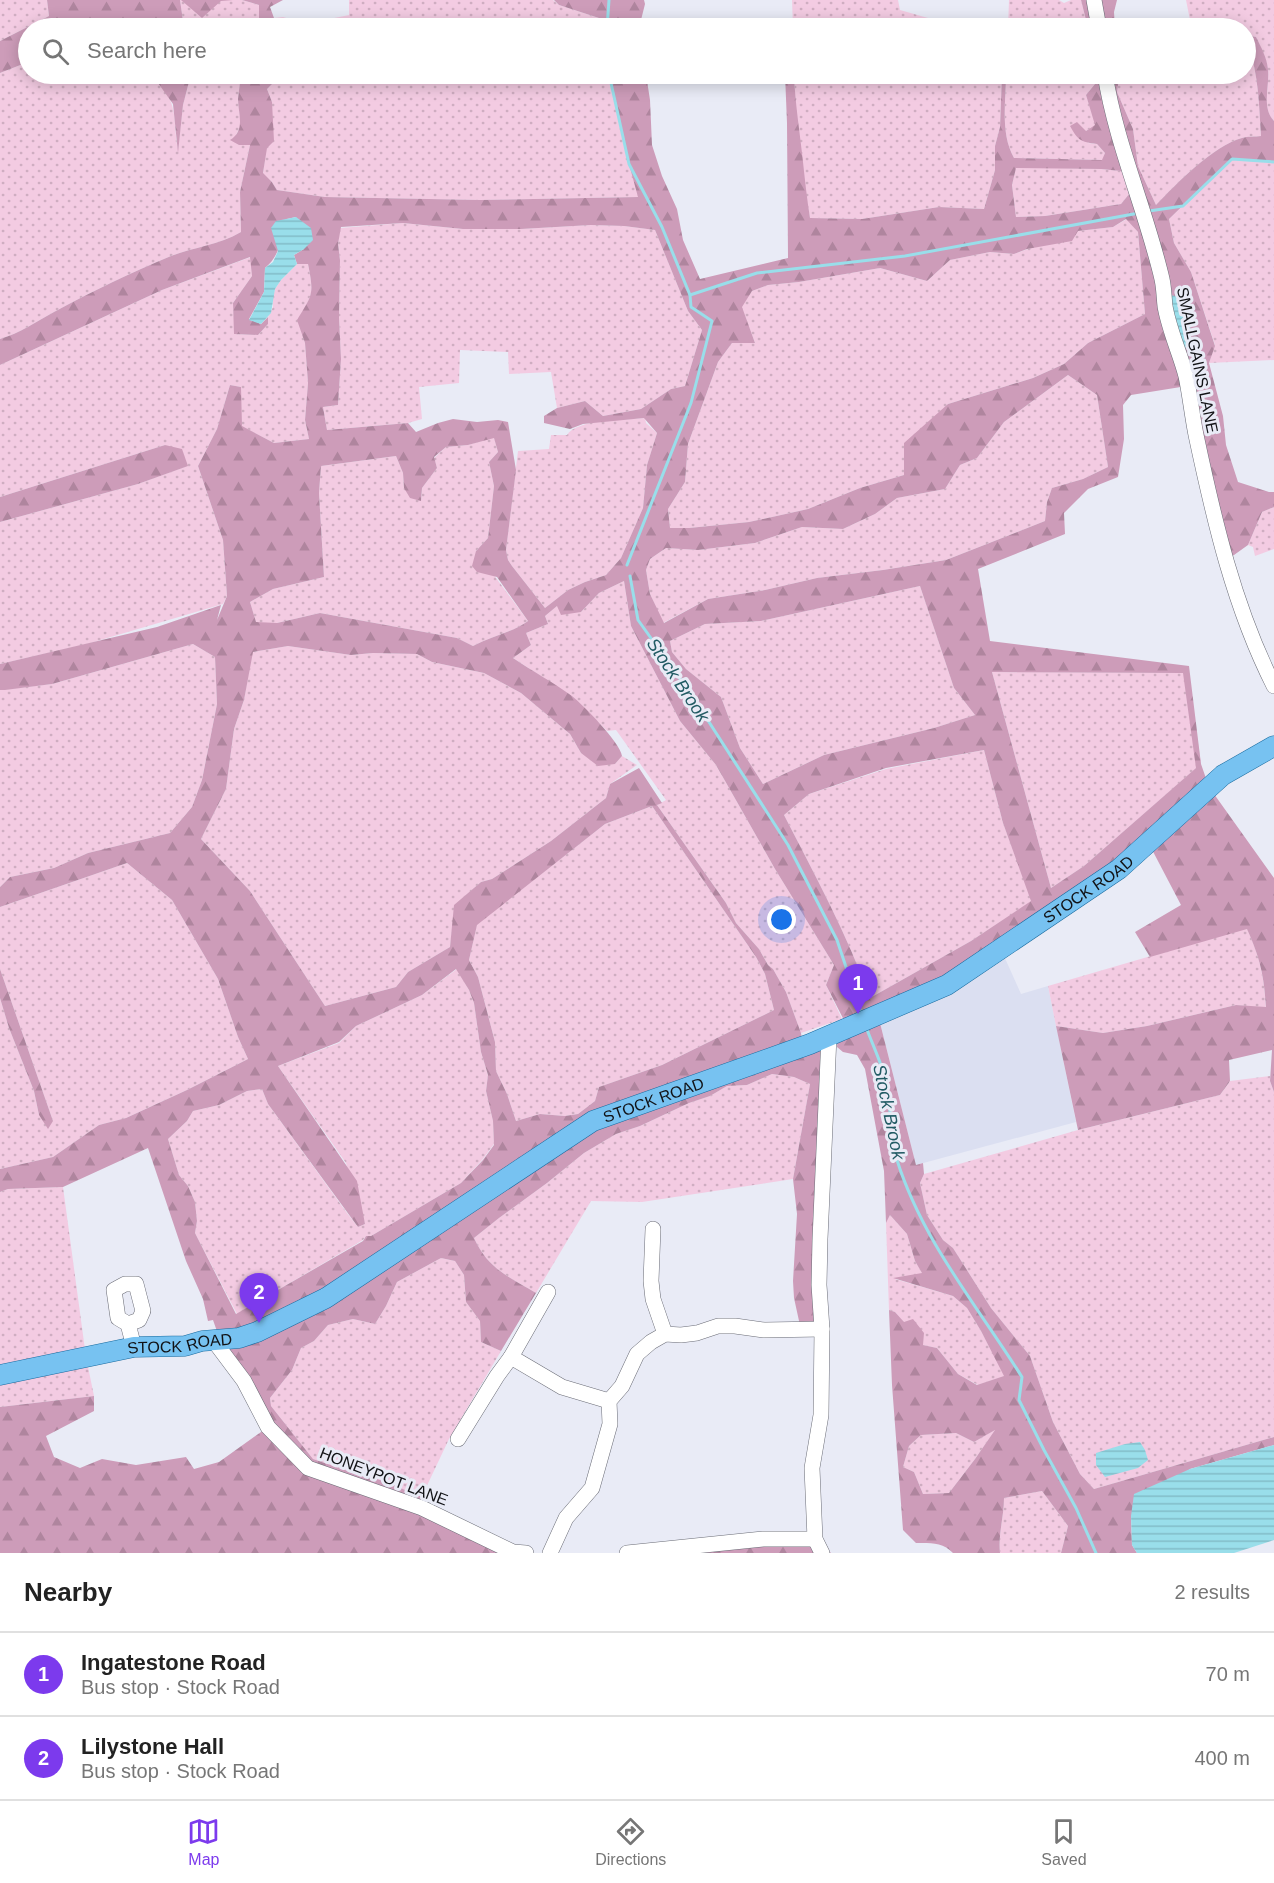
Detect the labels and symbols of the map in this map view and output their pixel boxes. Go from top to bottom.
street label: SMALLGAINS LANE [1174,286,1221,434]
water label: Stock Brook [643,634,714,727]
street label: STOCK ROAD [1040,852,1137,927]
your location [767,905,796,934]
pin: 1 [838,964,878,1014]
water label: Stock Brook [869,1062,909,1163]
street label: STOCK ROAD [601,1074,706,1126]
pin: 2 [240,1274,278,1323]
street label: STOCK ROAD [126,1331,233,1357]
street label: HONEYPOT LANE [317,1444,450,1509]

